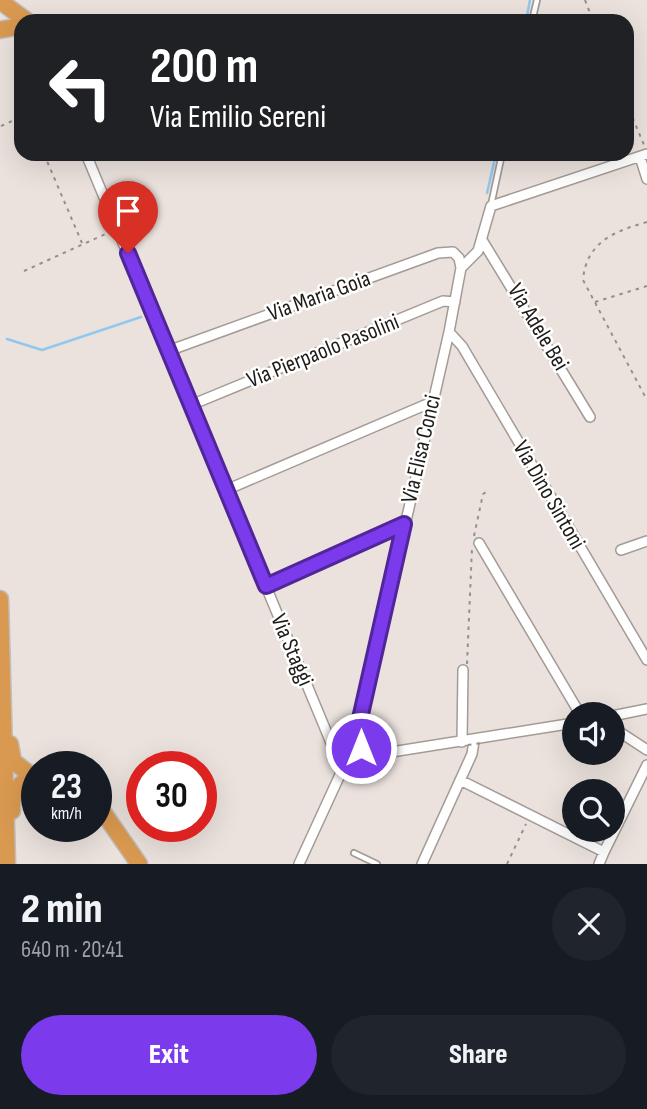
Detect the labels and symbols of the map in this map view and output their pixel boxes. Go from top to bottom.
pin [98,181,158,253]
street label: Via Maria Goia [264,265,374,327]
street label: Via Adele Bei [501,278,575,376]
street label: Via Pierpaolo Pasolini [243,308,403,394]
street label: Via Elisa Conci [395,392,447,506]
street label: Via Dino Sintoni [507,436,591,554]
street label: Via Staggi [264,610,320,690]
position arrow [324,711,398,785]
speed limit sign: 30 [126,751,217,842]

